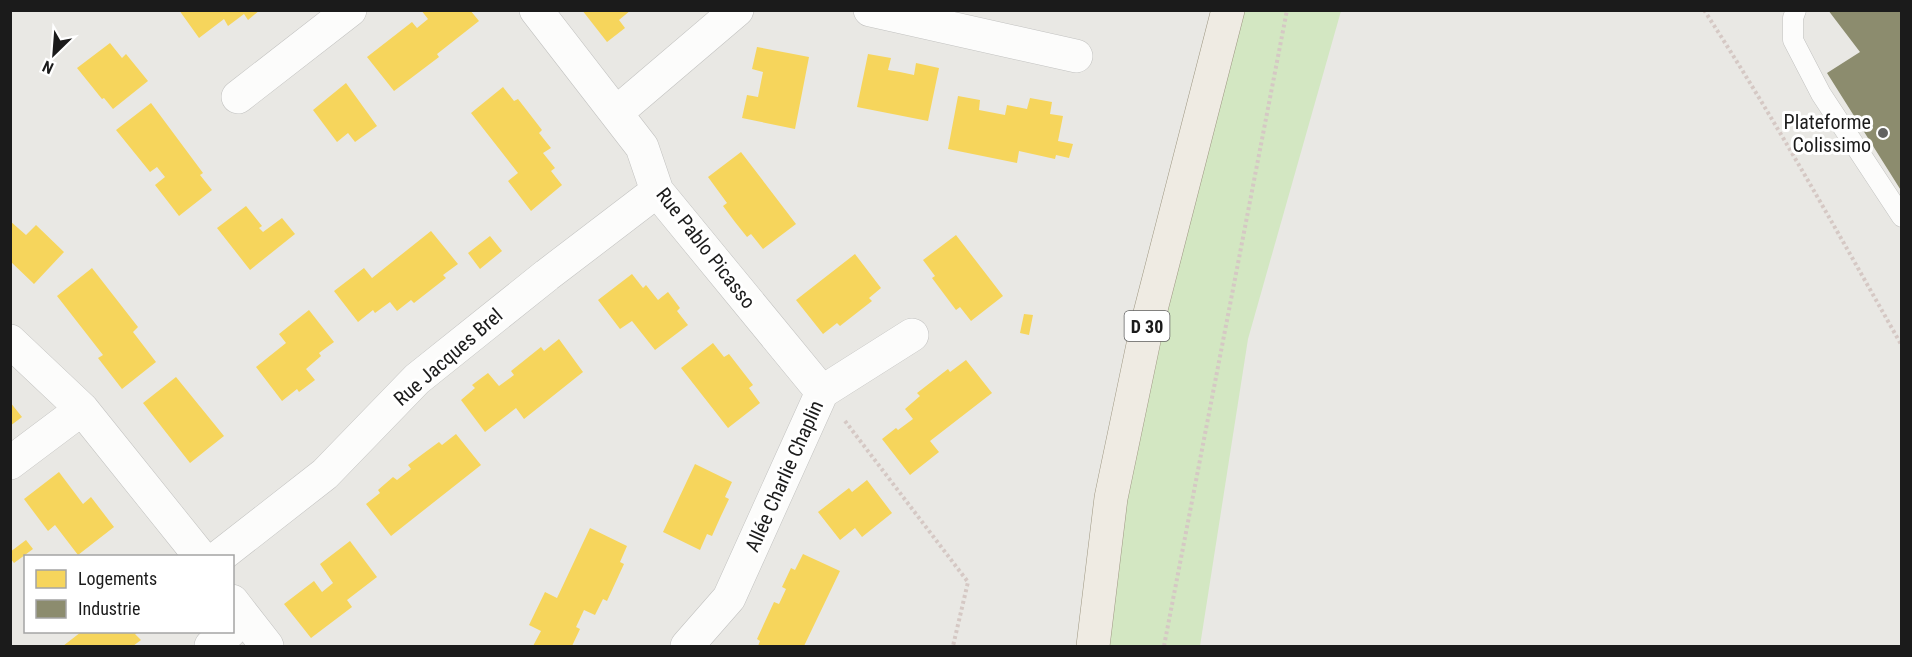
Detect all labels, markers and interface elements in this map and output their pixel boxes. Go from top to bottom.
north arrow [24,24,84,84]
text: N [39,56,56,78]
place label: Plateforme Colissimo [1784,110,1871,157]
marker: Plateforme Colissimo [1876,126,1890,140]
street label: Rue Pablo Picasso [651,183,761,313]
street label: Rue Jacques Brel [389,303,507,411]
road number: D 30 [1124,311,1170,341]
street label: Allée Charlie Chaplin [740,397,828,555]
legend [24,555,234,633]
text: Logements [78,568,157,589]
text: Industrie [78,598,140,619]

